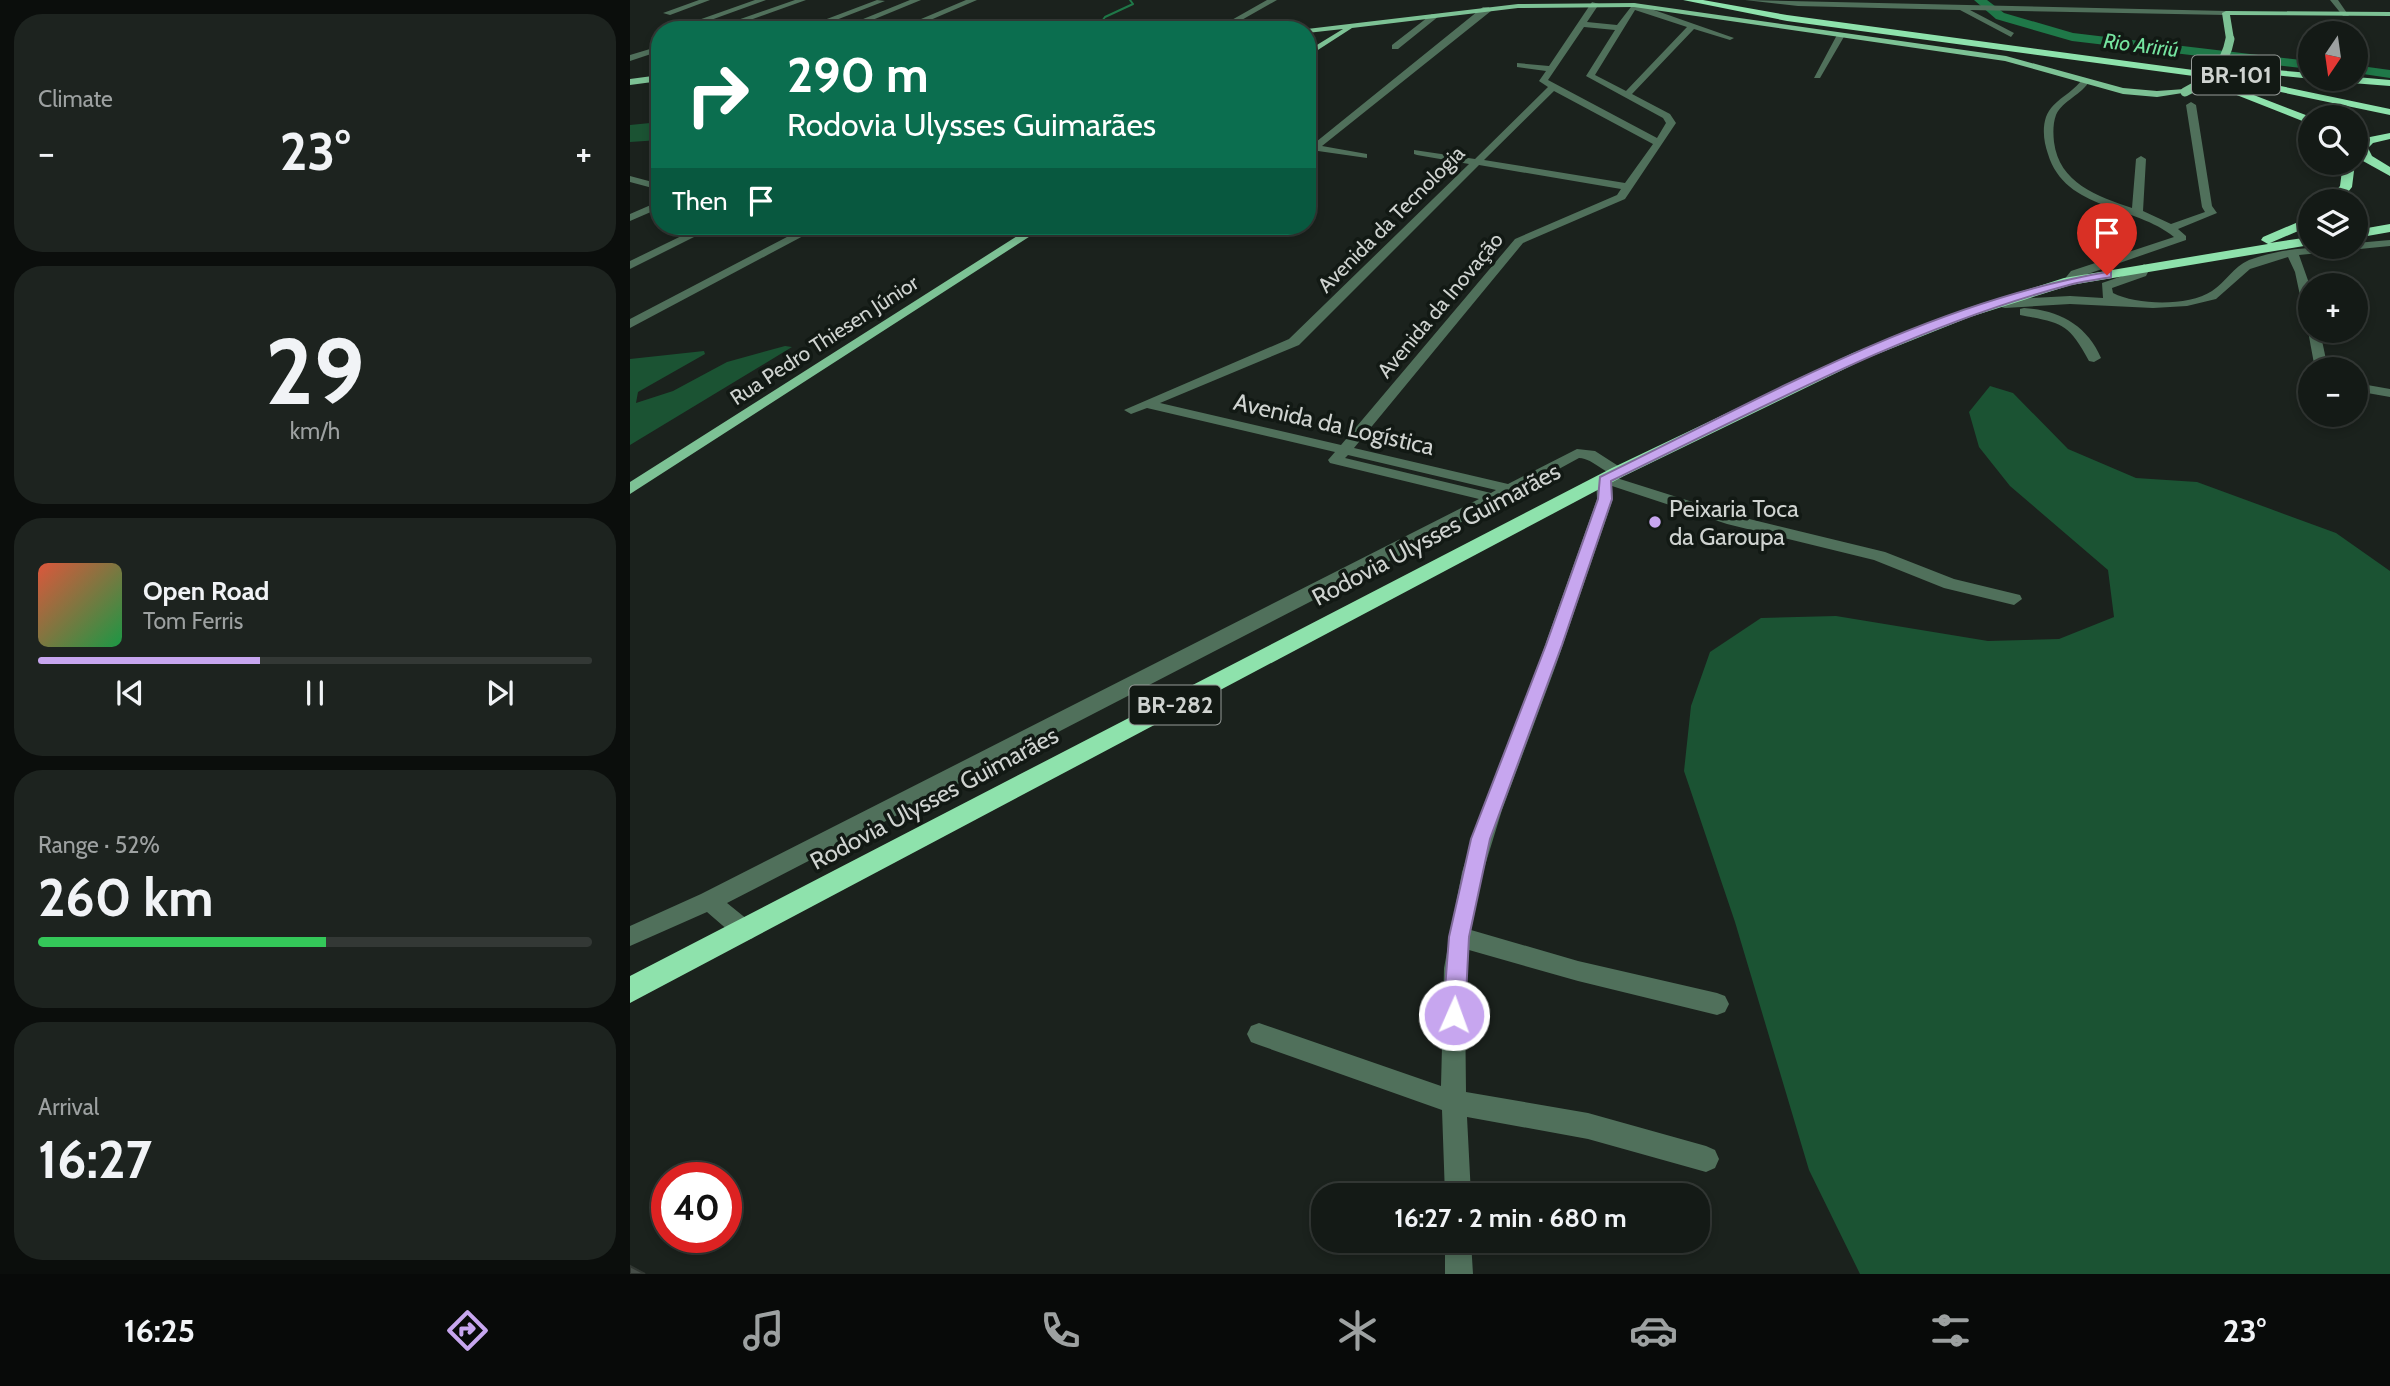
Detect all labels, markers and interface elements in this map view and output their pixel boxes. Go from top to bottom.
north arrow [2298,21,2368,91]
map controls [2298,21,2368,427]
water label: Rio Aririú [2102,28,2180,62]
text: 290 m [787,45,929,104]
icon: right [672,49,763,140]
road number: BR-101 [2192,55,2280,94]
text: Climate [38,85,113,113]
text: Rodovia Ulysses Guimarães [787,105,1156,144]
button: search [2298,105,2368,175]
text: 23° [280,120,350,183]
text: − [38,129,55,176]
text: + [575,129,592,176]
street label: Avenida da Tecnologia [1312,140,1470,298]
icon: arrive [742,182,780,220]
text: Then [672,185,728,217]
button: layers [2298,189,2368,259]
pin [2077,203,2137,275]
icon: arrive [2088,214,2126,252]
street label: Avenida da Inovação [1372,227,1508,383]
street label: Rua Pedro Thiesen Júnior [725,270,923,410]
button: + [2298,273,2368,343]
text: 29 [265,316,365,427]
button: − [2298,357,2368,427]
street label: Avenida da Logística [1231,387,1438,461]
text: km/h [290,417,340,445]
street label: Rodovia Ulysses Guimarães [1307,456,1565,612]
place label: Peixaria Toca da Garoupa [1669,494,1799,551]
marker: Peixaria Toca da Garoupa [1647,514,1663,530]
text: Open Road [143,575,269,607]
text: Tom Ferris [143,607,243,635]
icon: previous [111,674,149,712]
icon: pause [296,674,334,712]
icon: next [481,674,519,712]
road number: BR-282 [1130,685,1220,724]
street label: Rodovia Ulysses Guimarães [805,720,1063,876]
text: Range · 52% [38,831,160,859]
text: 260 km [38,866,214,929]
position arrow [1417,978,1491,1052]
text: Arrival [38,1093,99,1121]
text: 16:27 [38,1128,152,1191]
speed limit sign: 40 [651,1162,742,1253]
text: 16:27 · 2 min · 680 m [1394,1202,1627,1234]
icon: directions [443,1306,492,1355]
icon: music [739,1306,788,1355]
icon: phone [1036,1306,1085,1355]
icon: climate [1333,1306,1382,1355]
icon: car [1629,1306,1678,1355]
icon: filters [1926,1306,1975,1355]
text: 16:25 [124,1311,195,1350]
text: 23° [2223,1311,2266,1350]

